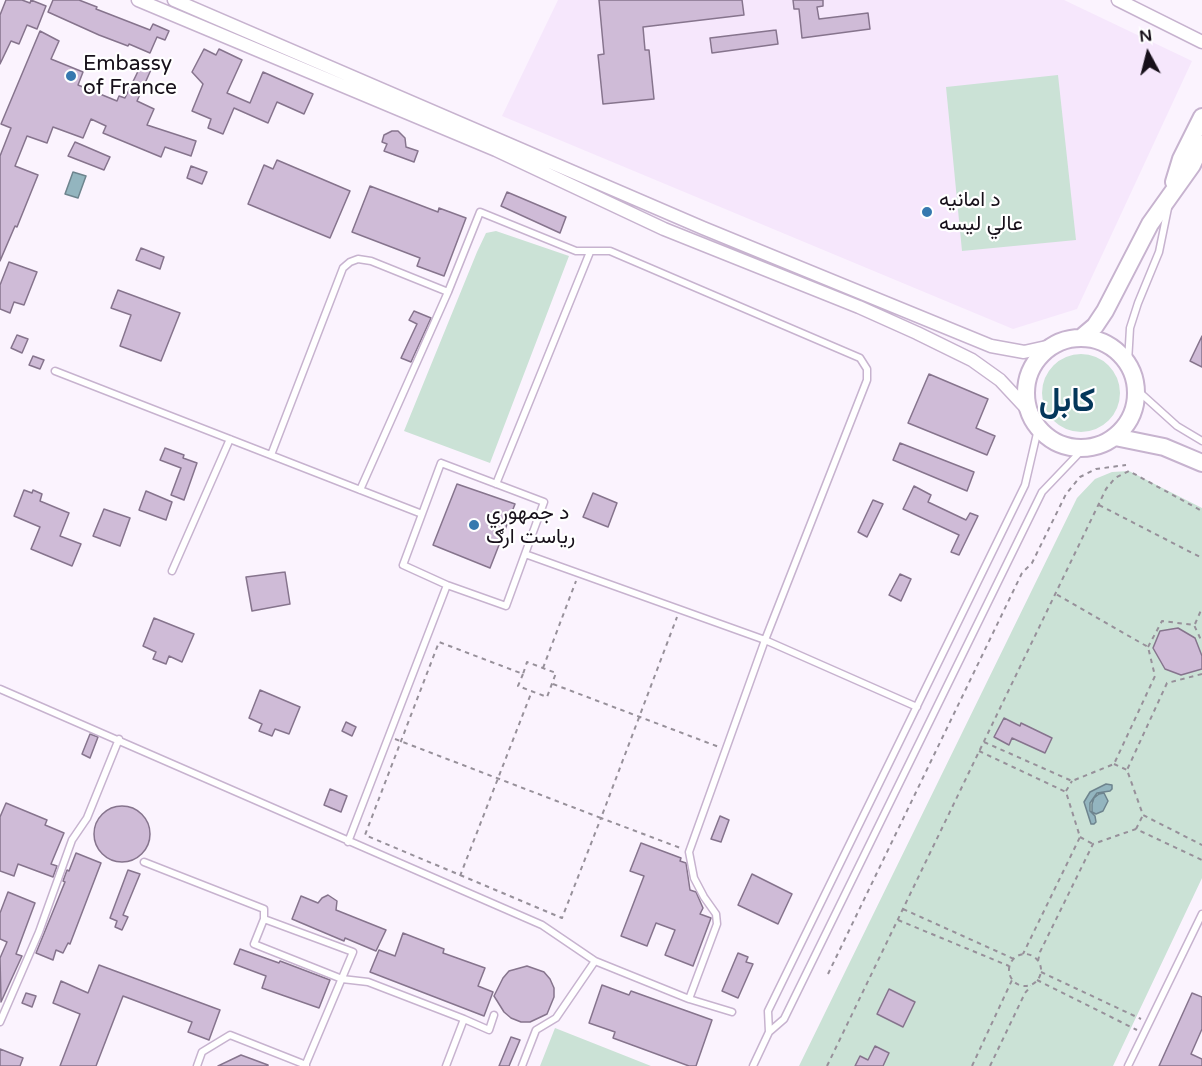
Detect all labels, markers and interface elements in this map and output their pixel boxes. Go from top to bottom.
north arrow [1118,24,1178,84]
text: N [1138,25,1153,47]
place label: Embassy of France [83,51,177,101]
marker: Embassy of France [64,69,78,83]
place label: د امانیه عالي لیسه [939,187,1023,237]
marker: د امانیه عالي لیسه [920,205,934,219]
district label: کابل [1039,382,1095,422]
place label: د جمهوري ریاست ارګ [486,500,575,550]
marker: د جمهوري ریاست ارګ [467,518,481,532]

